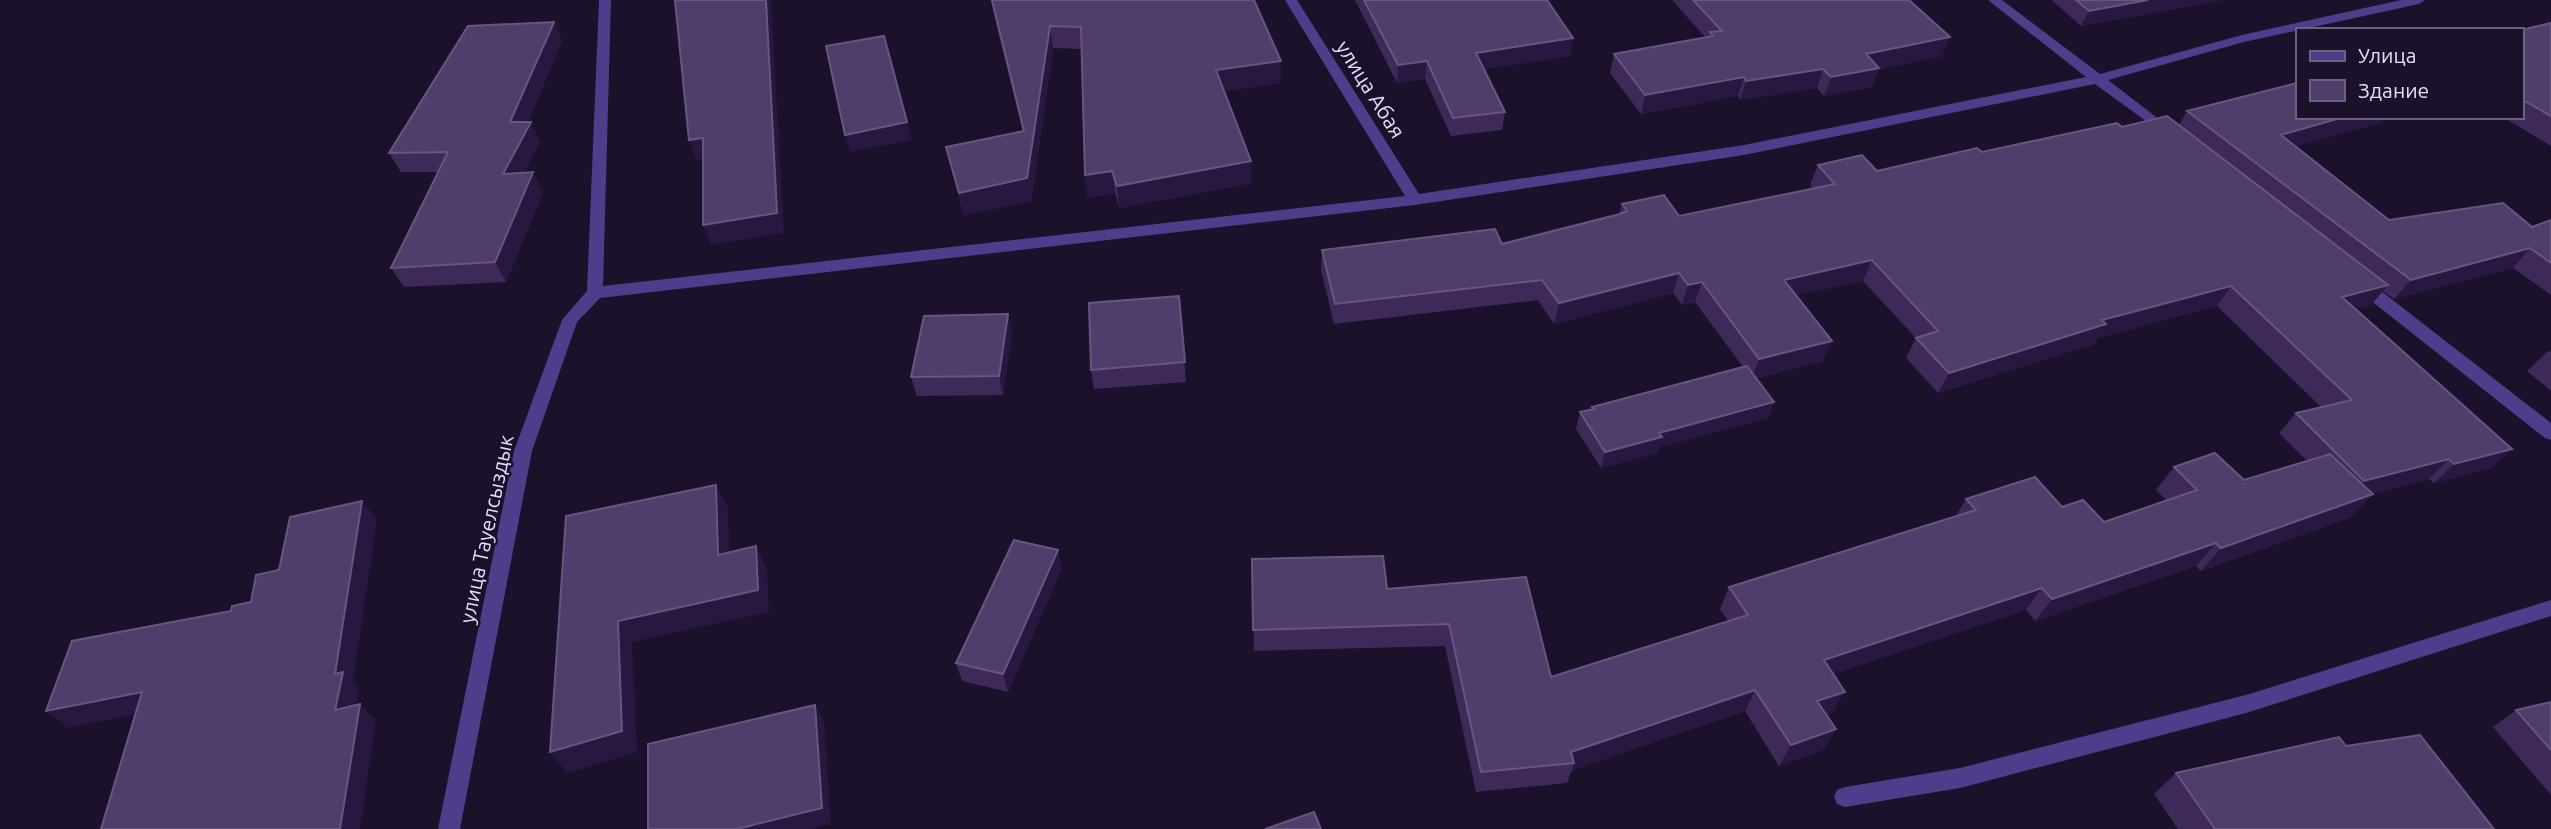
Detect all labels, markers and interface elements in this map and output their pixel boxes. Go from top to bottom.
legend [2296,28,2523,119]
street label: улица Абая [1332,36,1410,142]
text: Улица [2358,43,2416,67]
text: Здание [2358,78,2429,102]
street label: улица Тауелсыздык [454,432,518,625]

